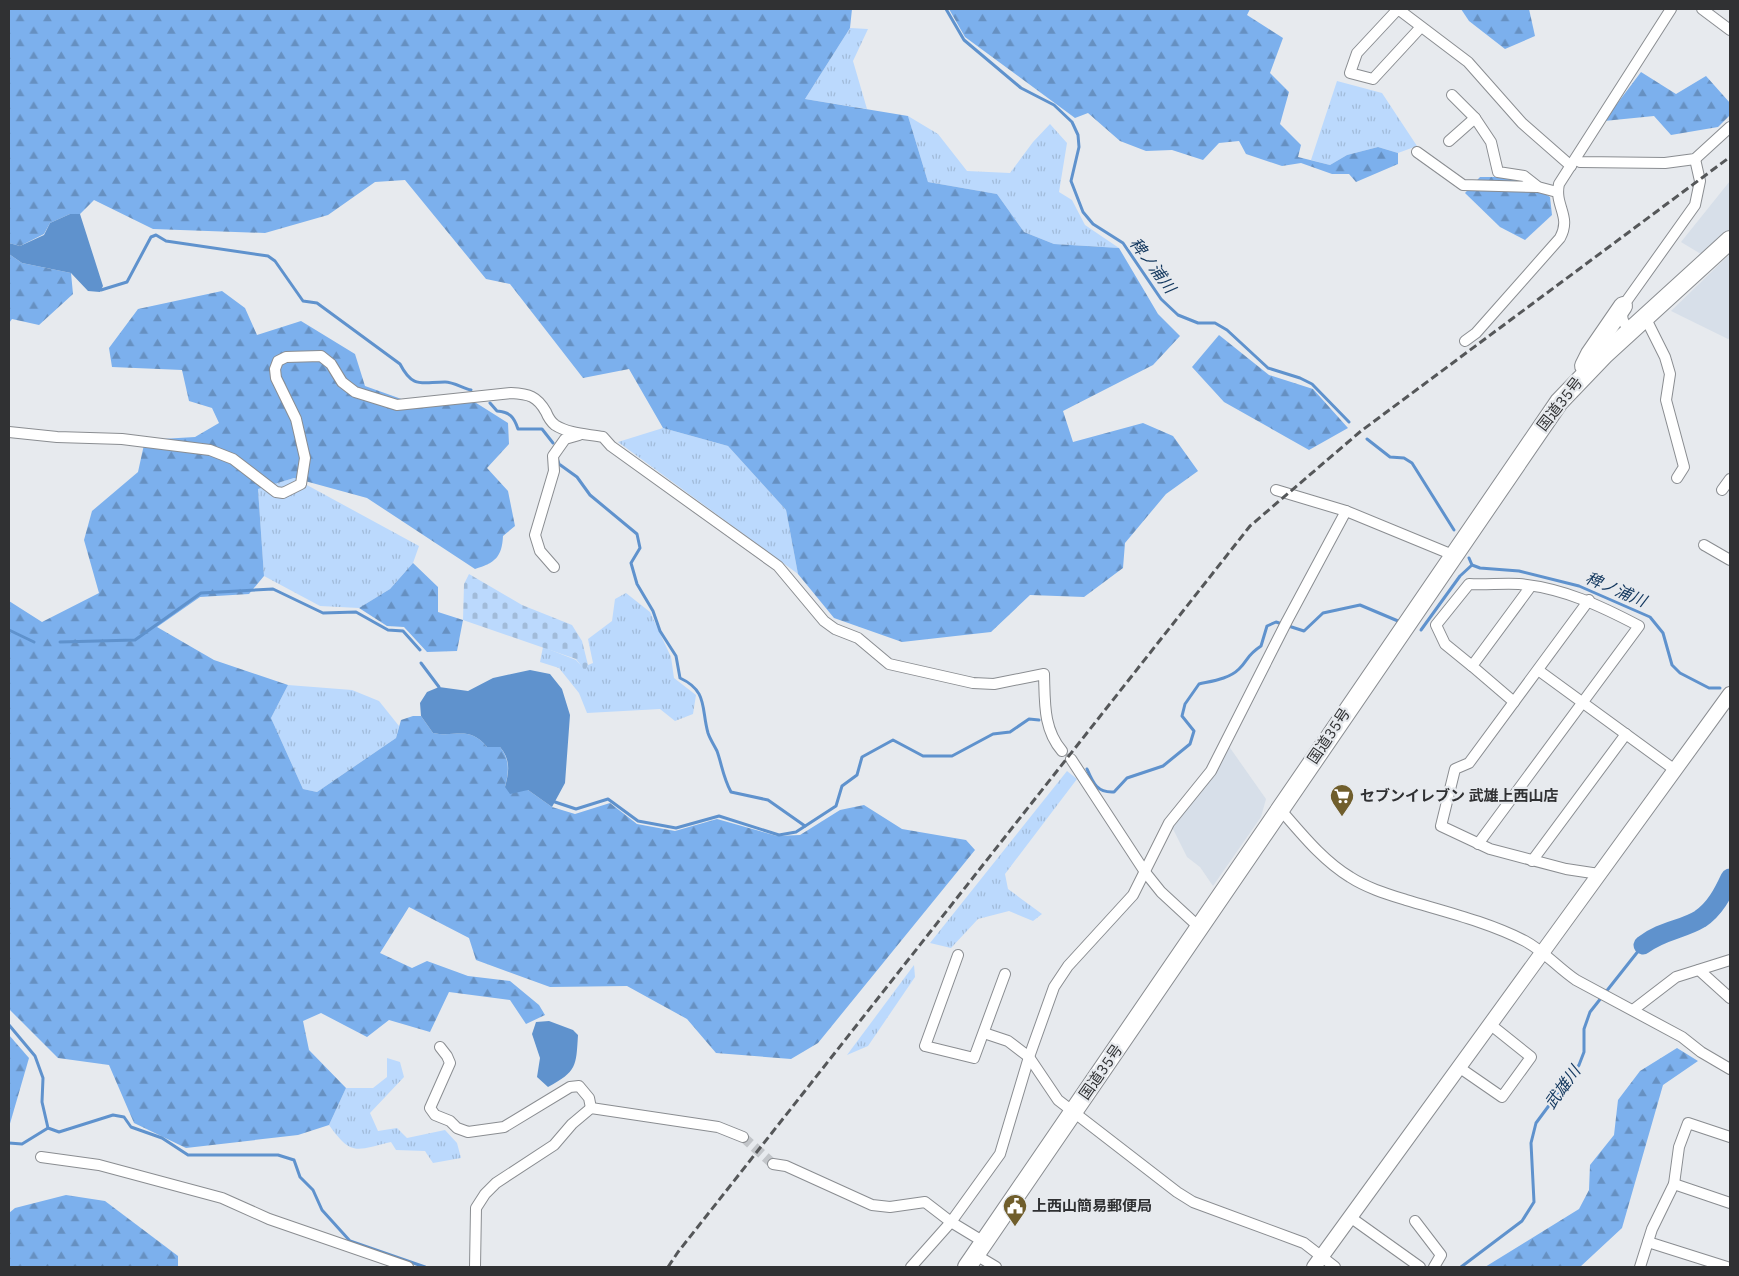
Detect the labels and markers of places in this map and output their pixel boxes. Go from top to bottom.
supermarket icon: セブンイレブン 武雄上西山店 [1329,783,1355,817]
place label: セブンイレブン 武雄上西山店 [1360,786,1559,805]
public building icon: 上西山簡易郵便局 [1002,1193,1028,1227]
place label: 上西山簡易郵便局 [1032,1196,1152,1215]

